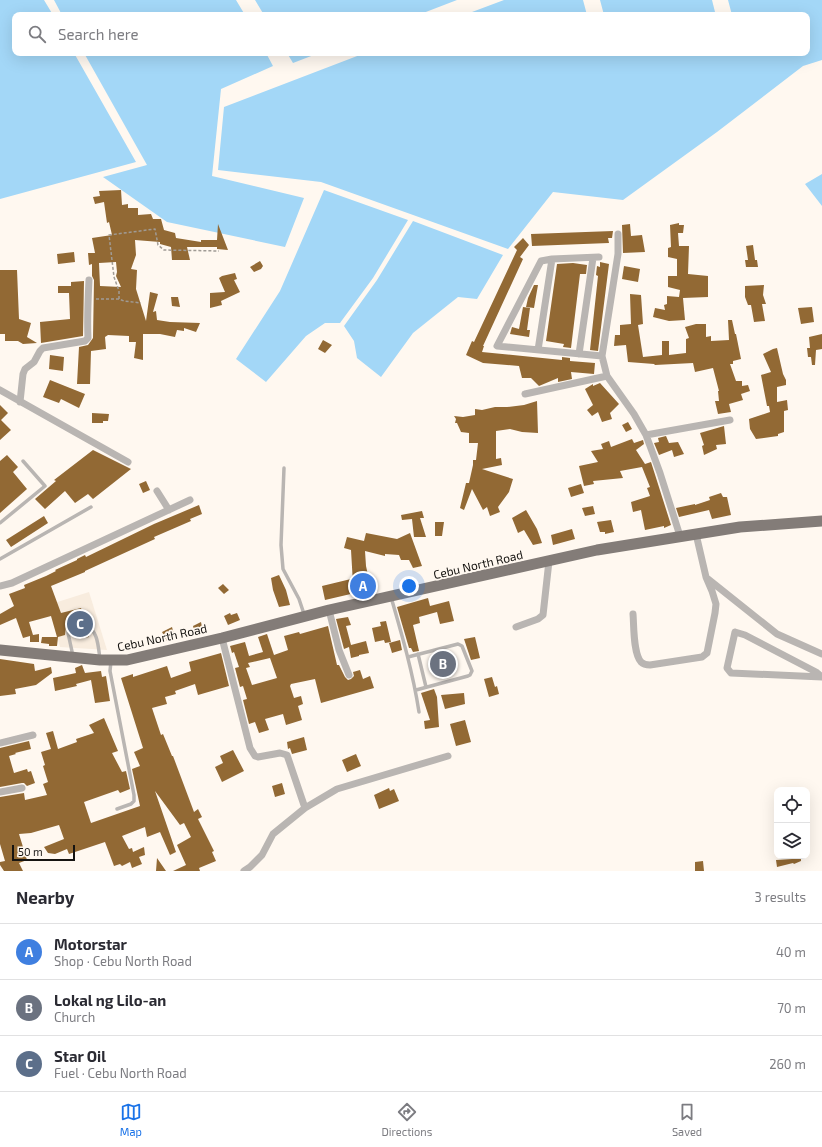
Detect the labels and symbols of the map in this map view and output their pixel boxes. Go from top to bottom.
street label: Cebu North Road [432,547,524,581]
pin: A [350,571,376,601]
your location [399,576,419,596]
pin: C [67,609,93,639]
street label: Cebu North Road [116,621,208,653]
pin: B [430,649,456,679]
scale bar [12,843,75,862]

